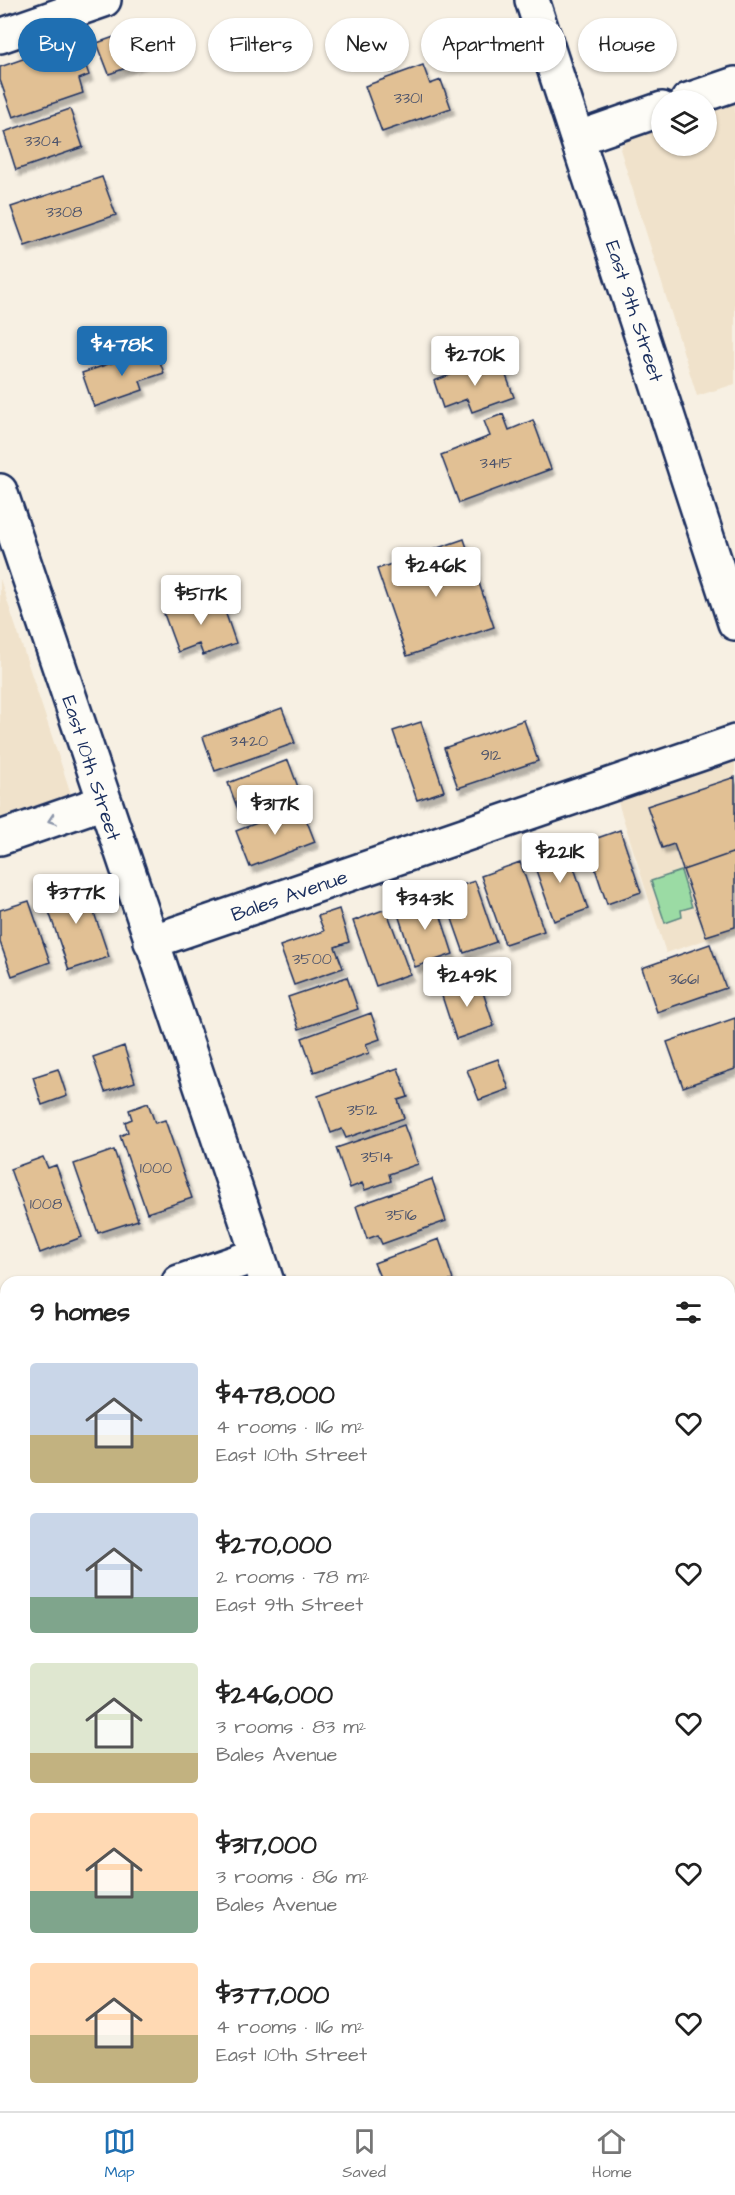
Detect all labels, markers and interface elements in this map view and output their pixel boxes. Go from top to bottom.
chip: Buy [18,18,97,72]
chip: Rent [109,18,196,72]
chip: Filters [208,18,313,72]
chip: New [325,18,409,72]
chip: Apartment [421,18,566,72]
chip: House [578,18,677,72]
house number: 3301 [394,87,422,109]
map controls [651,90,717,156]
button: layers [651,90,717,156]
house number: 3304 [24,130,62,152]
house number: 3308 [46,201,82,223]
street label: East 9th Street [598,237,670,386]
pin: $478K [80,326,164,377]
text: $478K [91,331,153,359]
pin: $270K [433,336,517,387]
text: $270K [445,341,505,369]
house number: 3415 [480,452,513,474]
pin: $246K [394,547,478,598]
text: $246K [406,552,466,580]
pin: $517K [159,575,243,626]
text: $517K [175,580,227,608]
street label: East 10th Street [54,692,128,844]
house number: 3420 [230,730,268,752]
house number: 912 [481,744,501,766]
pin: $317K [233,785,317,836]
text: $317K [251,790,299,818]
one-way arrow [47,813,58,825]
pin: $221K [518,833,602,884]
text: $221K [536,838,584,866]
street label: Bales Avenue [227,863,351,929]
pin: $377K [34,874,118,925]
text: $377K [47,879,105,907]
pin: $343K [383,880,467,931]
text: $343K [396,885,454,913]
house number: 3500 [292,948,332,970]
pin: $249K [425,957,509,1008]
text: $249K [437,962,497,990]
house number: 3661 [669,968,699,990]
house number: 3512 [347,1099,377,1121]
house number: 3514 [361,1146,393,1168]
house number: 1000 [140,1157,172,1179]
house number: 1008 [30,1193,62,1215]
house number: 3516 [385,1204,417,1226]
text: 9 homes [30,1294,130,1330]
icon: filters [672,1296,705,1329]
text: $478,000 [216,1377,335,1413]
icon: home [78,1387,150,1459]
icon: heart [672,1407,705,1440]
text: 4 rooms · 116 m² [216,1413,364,1441]
text: East 10th Street [216,1441,367,1469]
text: $270,000 [216,1527,332,1563]
icon: home [78,1537,150,1609]
icon: heart [672,1557,705,1590]
text: 2 rooms · 78 m² [216,1563,370,1591]
text: East 9th Street [216,1591,363,1619]
text: $246,000 [216,1677,333,1713]
icon: home [78,1687,150,1759]
icon: heart [672,1707,705,1740]
text: 3 rooms · 83 m² [216,1713,366,1741]
text: Bales Avenue [216,1741,337,1769]
text: $317,000 [216,1827,317,1863]
icon: home [78,1837,150,1909]
icon: heart [672,1857,705,1890]
text: 3 rooms · 86 m² [216,1863,369,1891]
text: Bales Avenue [216,1891,337,1919]
text: $377,000 [216,1977,330,2013]
icon: home [78,1987,150,2059]
icon: heart [672,2007,705,2040]
text: 4 rooms · 116 m² [216,2013,364,2041]
text: East 10th Street [216,2041,367,2069]
tab: Map [103,2125,136,2183]
tab: Saved [342,2125,386,2183]
tab: Home [592,2125,632,2183]

